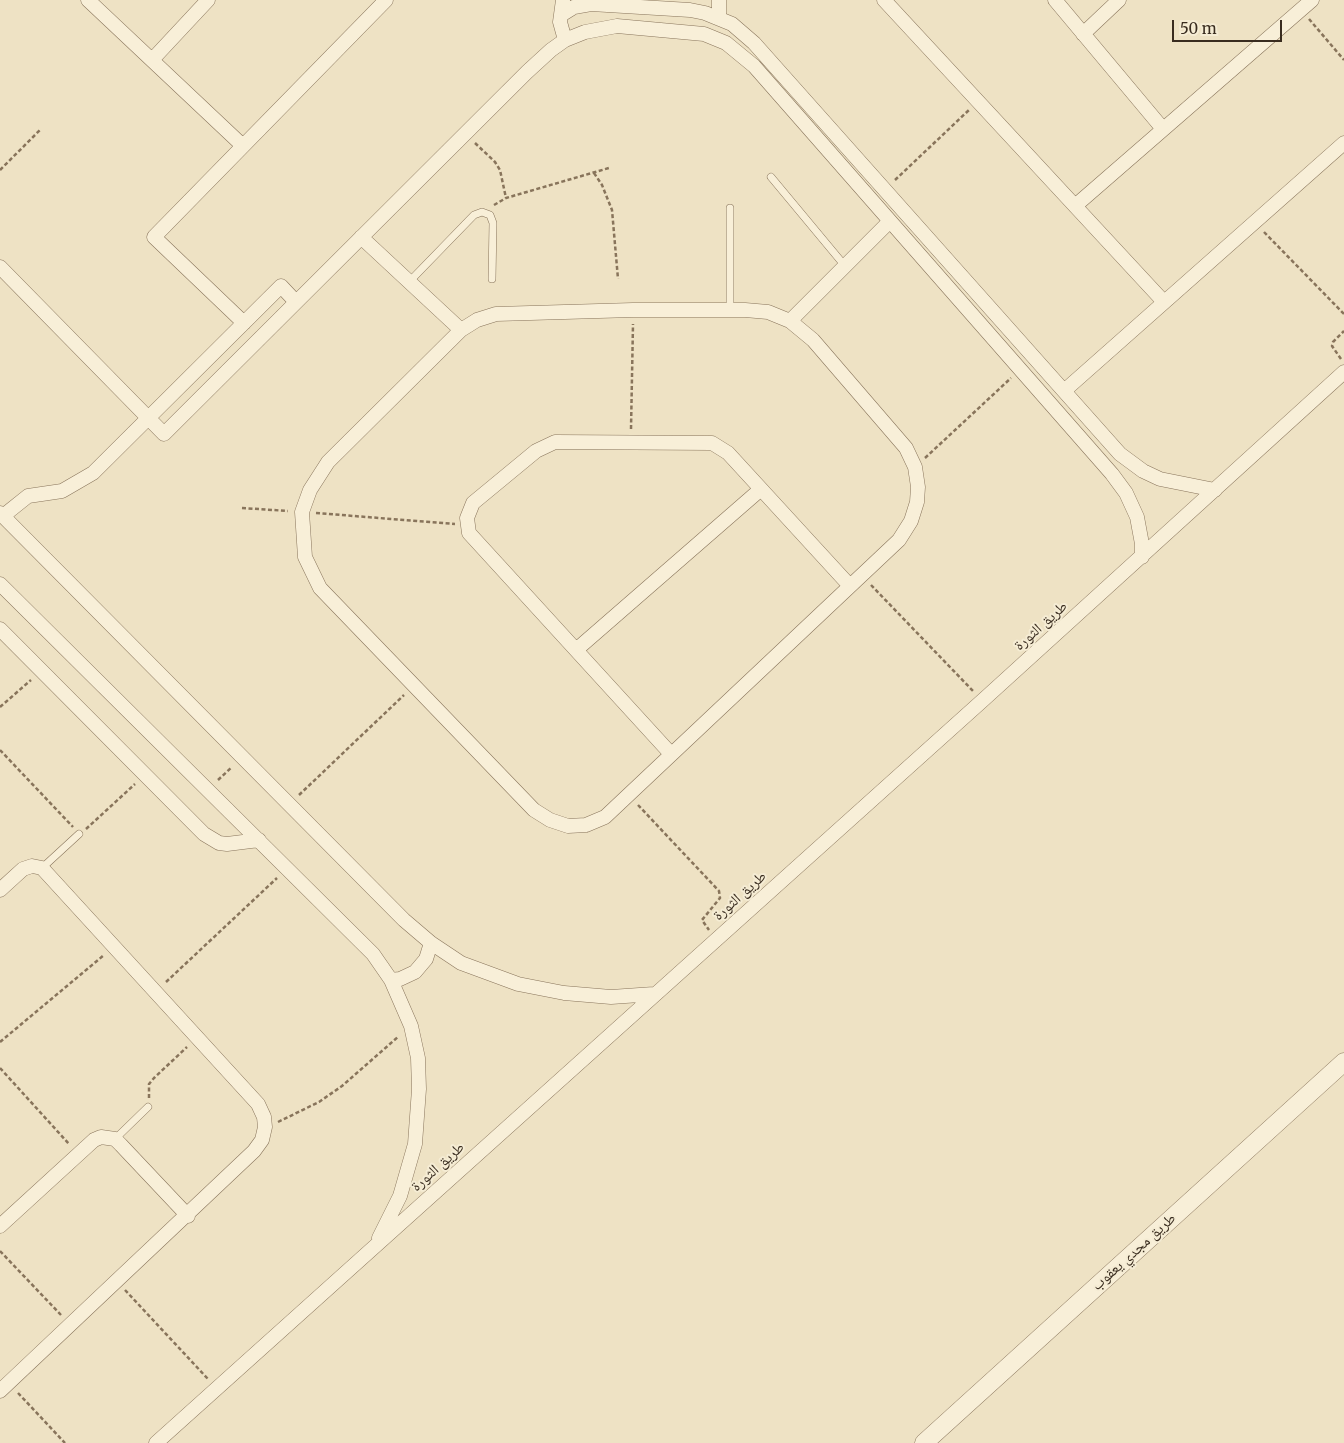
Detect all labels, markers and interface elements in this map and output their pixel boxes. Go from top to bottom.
scale bar [1174,10,1284,42]
text: 50 m [1180,19,1217,38]
street label: طريق الثورة [1011,597,1071,655]
street label: طريق الثورة [710,867,770,925]
street label: طريق الثورة [408,1138,468,1196]
street label: طريق مجدي يعقوب [1088,1210,1180,1294]

